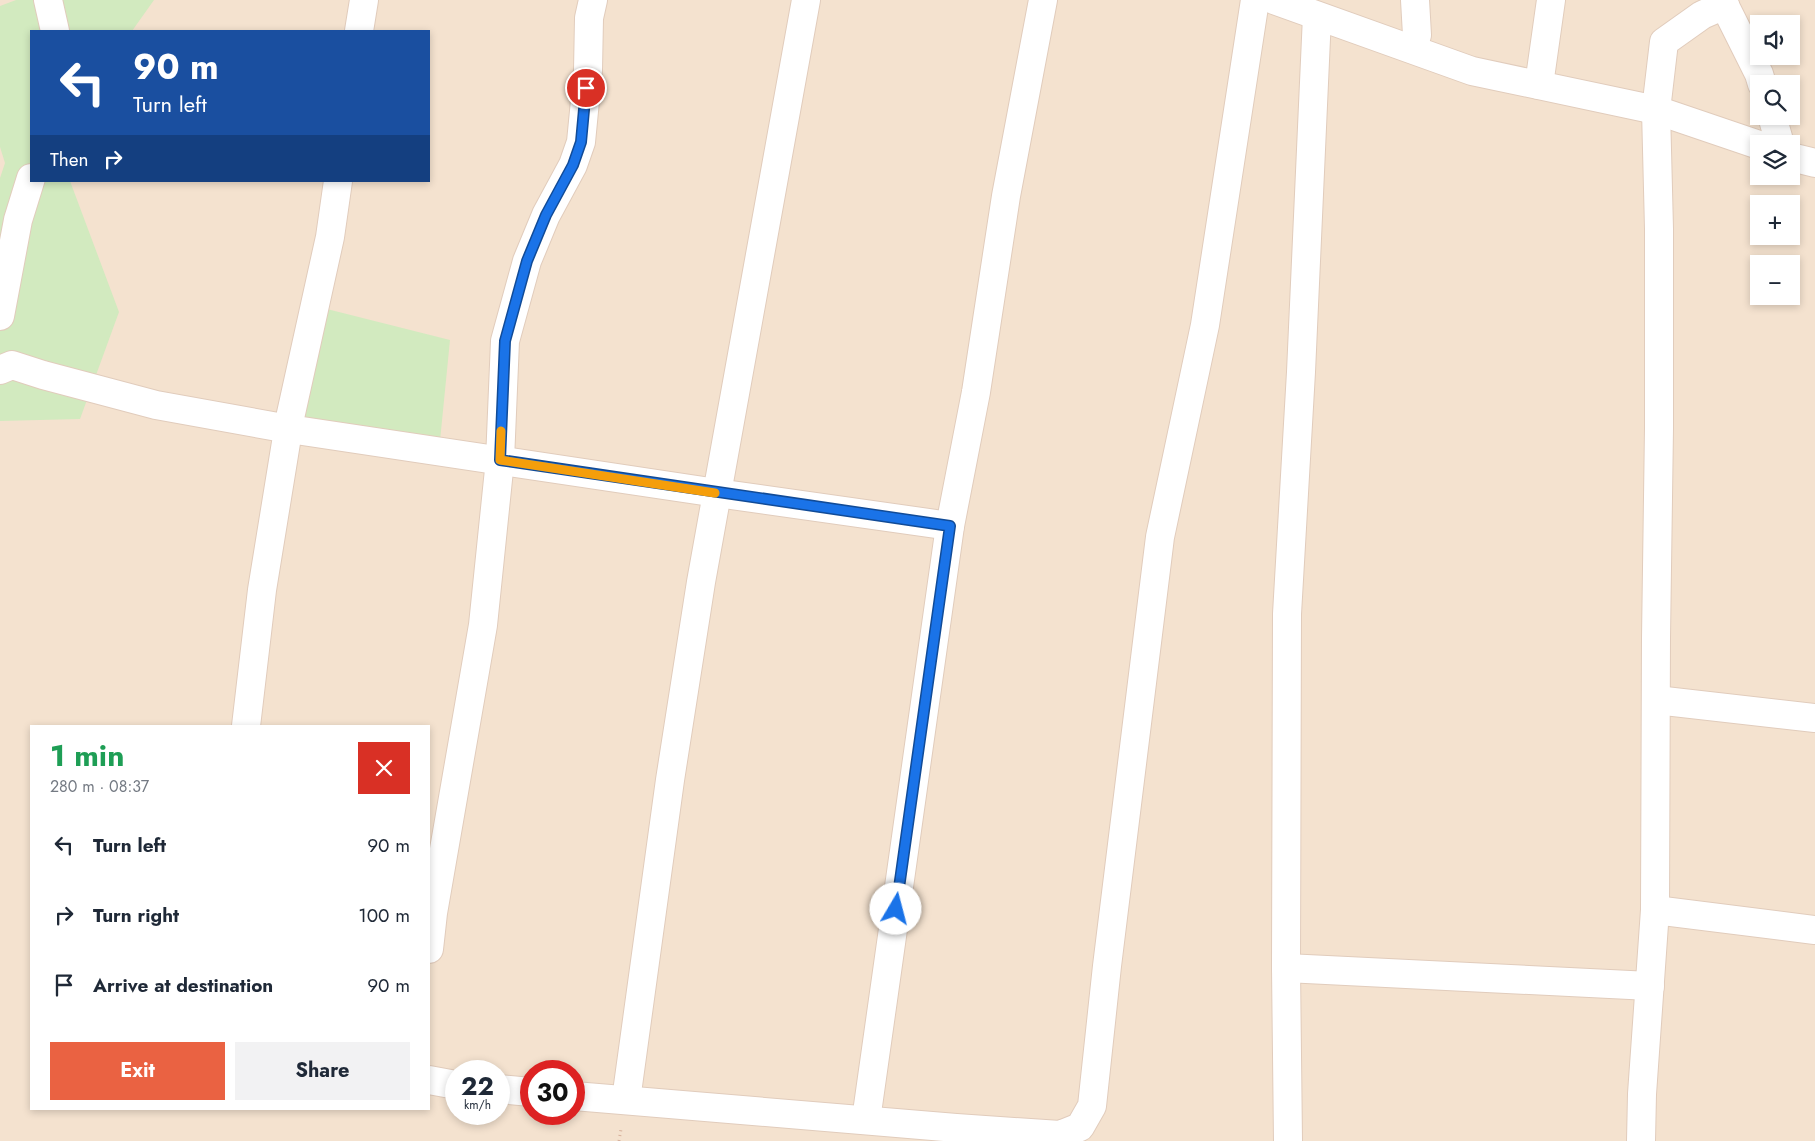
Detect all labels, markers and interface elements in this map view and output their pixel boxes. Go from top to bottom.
map controls [1750,15,1800,305]
button: sound [1750,15,1800,65]
text: 90 m [133,42,219,92]
icon: left [50,50,115,115]
pin [565,67,607,109]
icon: arrive [572,74,600,102]
button: search [1750,75,1800,125]
text: Turn left [133,88,207,120]
button: layers [1750,135,1800,185]
icon: right [99,145,127,173]
text: Then [50,146,89,173]
button: + [1750,195,1800,245]
button: − [1750,255,1800,305]
text: 1 min [50,734,124,777]
button: close [358,742,410,794]
text: 280 m · 08:37 [50,775,149,798]
icon: left [50,831,78,859]
text: Turn left [93,832,166,859]
text: 90 m [367,832,410,859]
position arrow [869,882,921,934]
icon: right [50,901,78,929]
text: Turn right [93,902,179,929]
text: 100 m [358,902,410,929]
icon: arrive [50,971,78,999]
text: Arrive at destination [93,972,273,999]
text: 90 m [367,972,410,999]
button: Exit [50,1042,225,1100]
button: Share [235,1042,410,1100]
speed limit sign: 30 [520,1060,585,1125]
text: 22 [461,1068,494,1104]
text: km/h [464,1096,491,1114]

